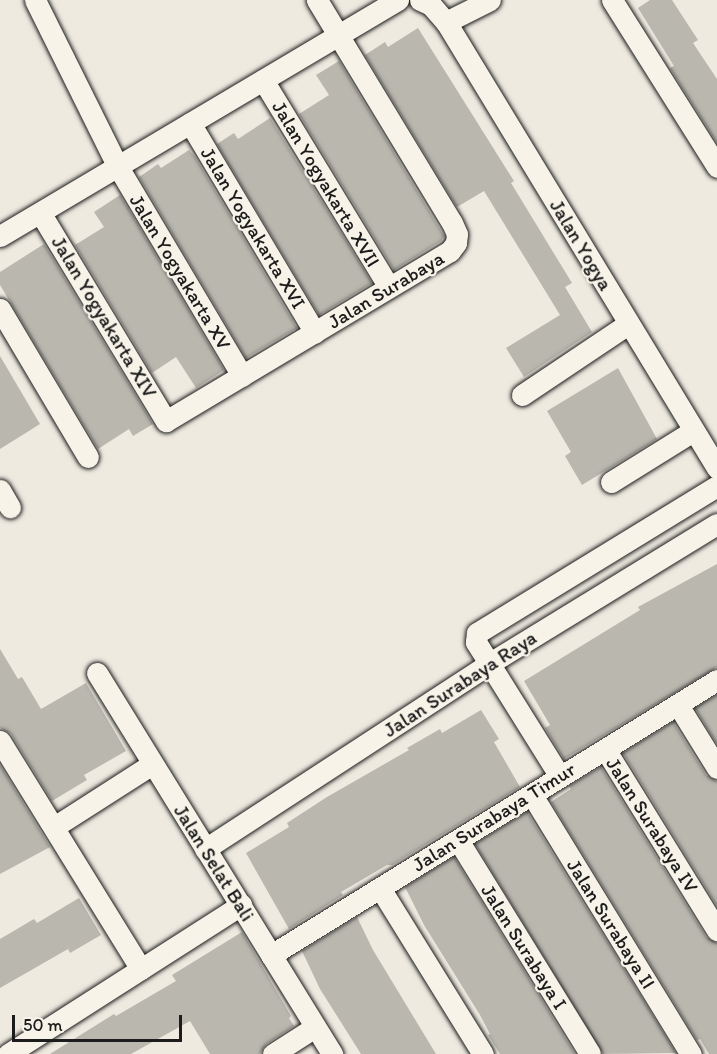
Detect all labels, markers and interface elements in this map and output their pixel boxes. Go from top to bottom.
street label: Jalan Yogyakarta XVII [267,97,385,271]
street label: Jalan Yogyakarta XVI [196,143,310,313]
street label: Jalan Yogyakarta XV [124,190,236,354]
street label: Jalan Yogya [545,196,617,294]
street label: Jalan Yogyakarta XIV [47,232,161,402]
street label: Jalan Surabaya [324,246,448,334]
street label: Jalan Surabaya Raya [379,626,541,742]
street label: Jalan Surabaya IV [601,753,703,897]
street label: Jalan Surabaya Timur [408,757,580,877]
street label: Jalan Selat Bali [169,800,259,926]
street label: Jalan Surabaya II [562,855,660,993]
street label: Jalan Surabaya I [476,880,572,1014]
scale bar [15,1003,184,1041]
text: 50 m [23,1014,63,1036]

